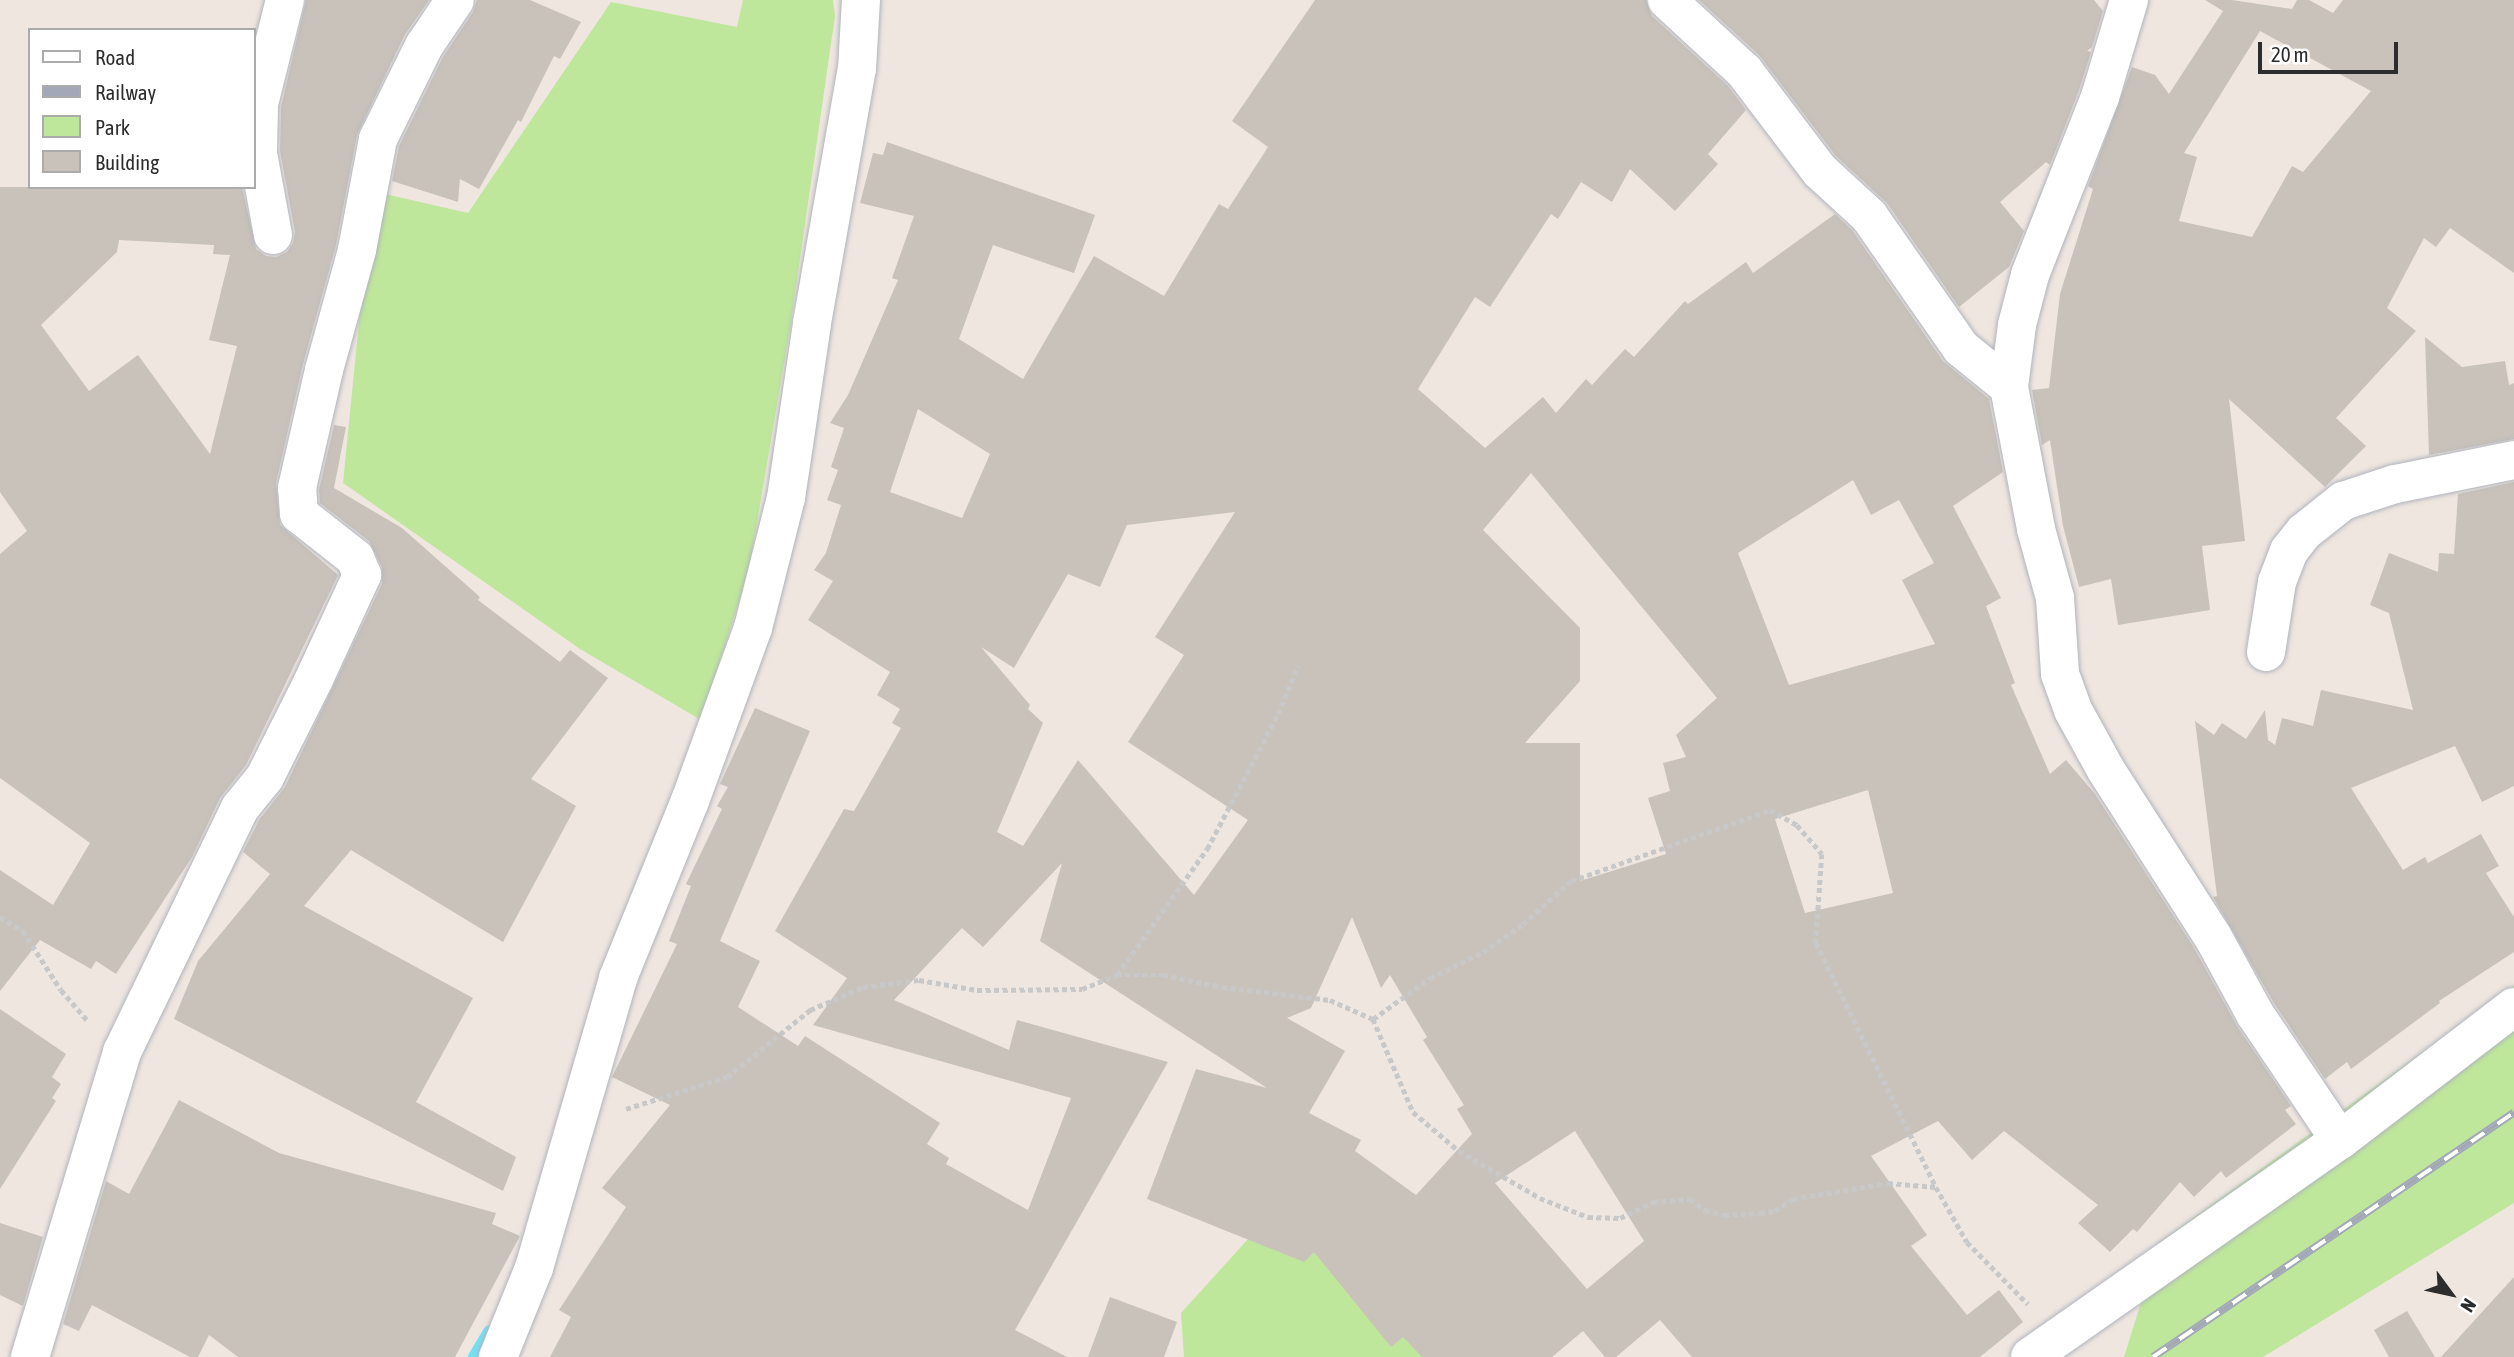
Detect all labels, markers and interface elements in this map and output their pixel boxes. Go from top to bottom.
legend [28,28,256,189]
scale bar [2262,28,2402,72]
text: 20 m [2271,42,2309,66]
text: Road [95,45,135,69]
text: Railway [95,80,156,104]
text: Park [95,115,130,139]
text: Building [95,150,159,174]
north arrow [2416,1259,2486,1329]
text: N [2456,1295,2481,1316]

